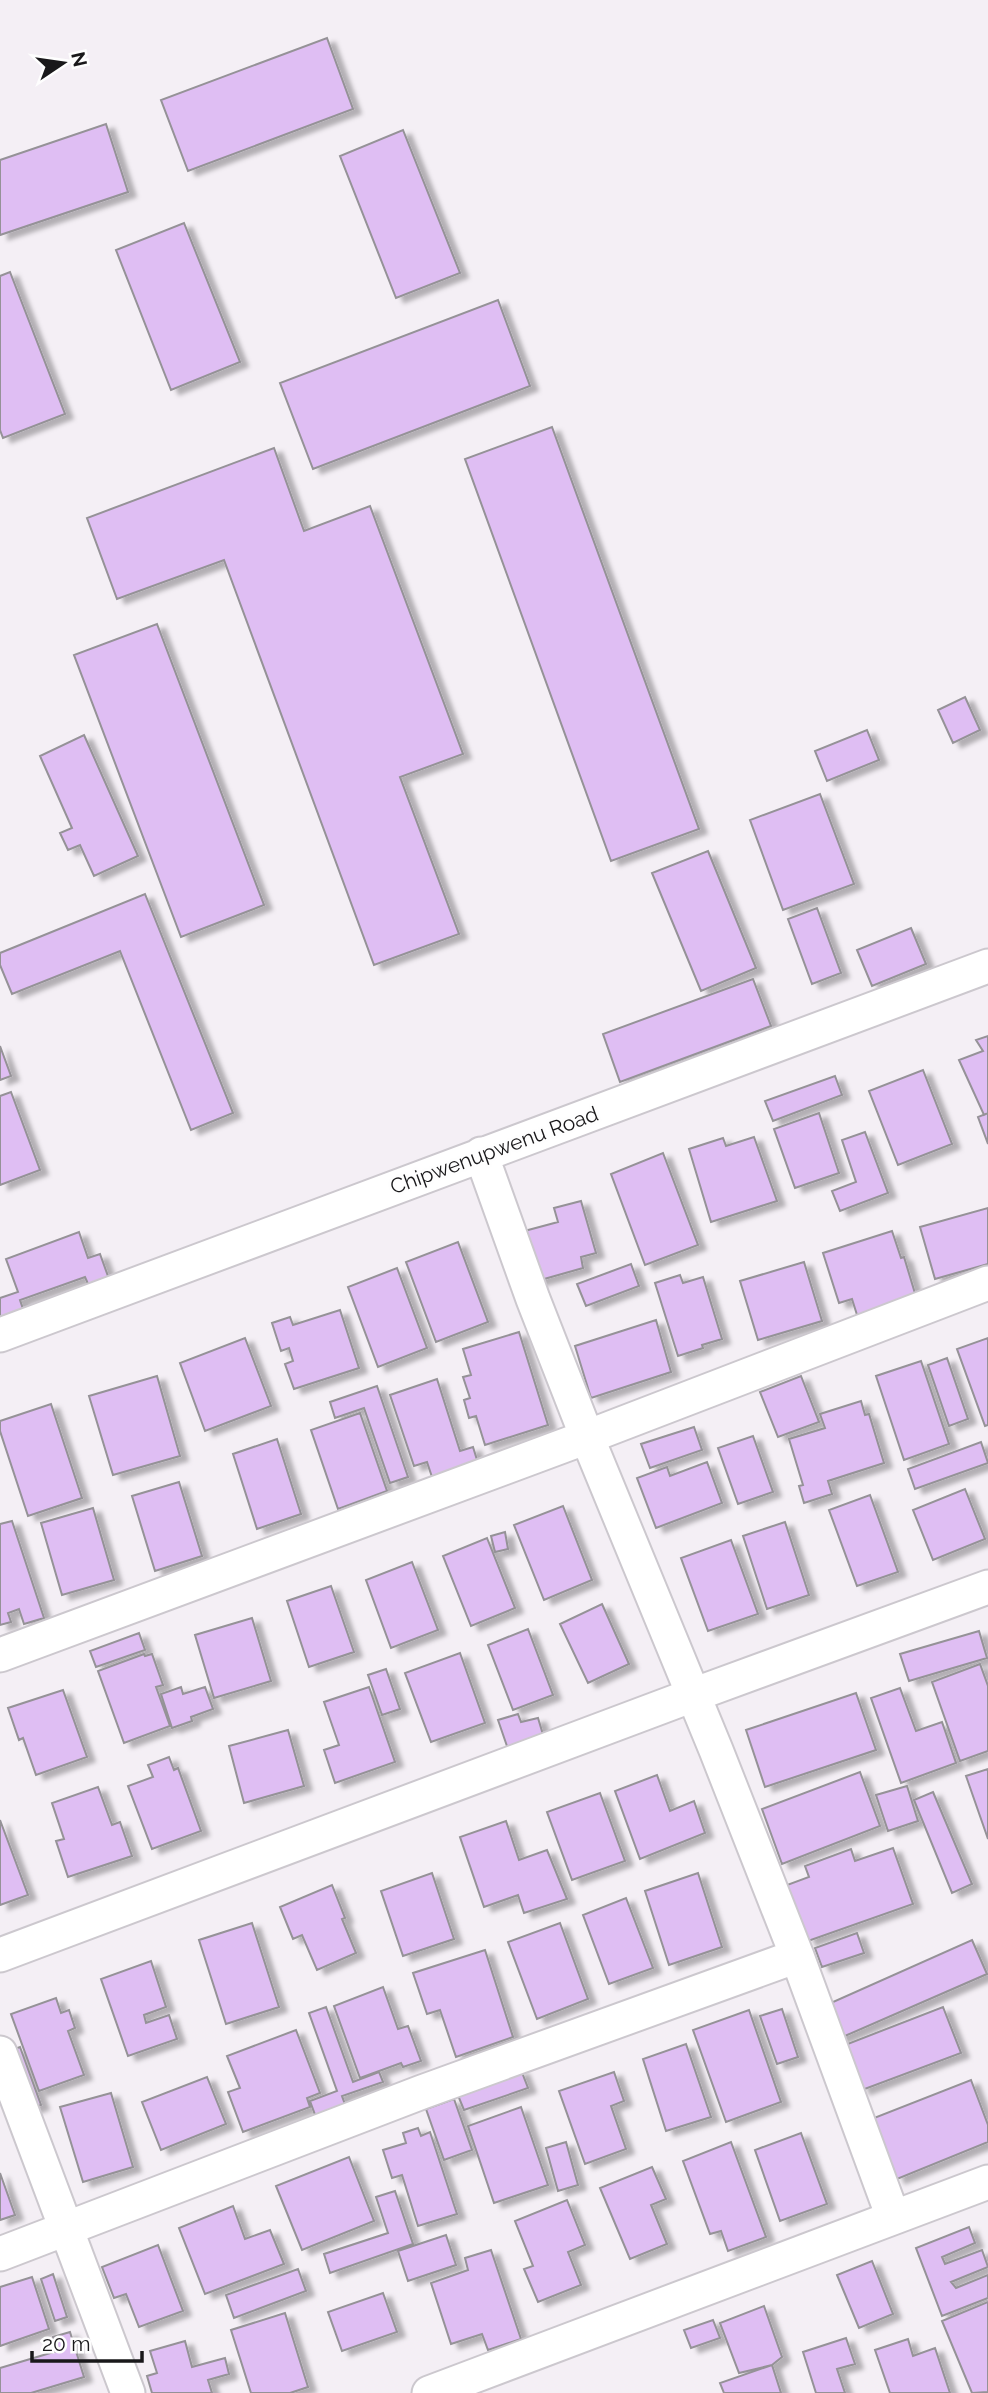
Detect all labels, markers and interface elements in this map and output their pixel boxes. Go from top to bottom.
north arrow [28,28,98,98]
text: N [67,50,92,69]
street label: Chipwenupwenu Road [387,1101,601,1199]
scale bar [32,2320,142,2364]
text: 20 m [42,2331,90,2356]

